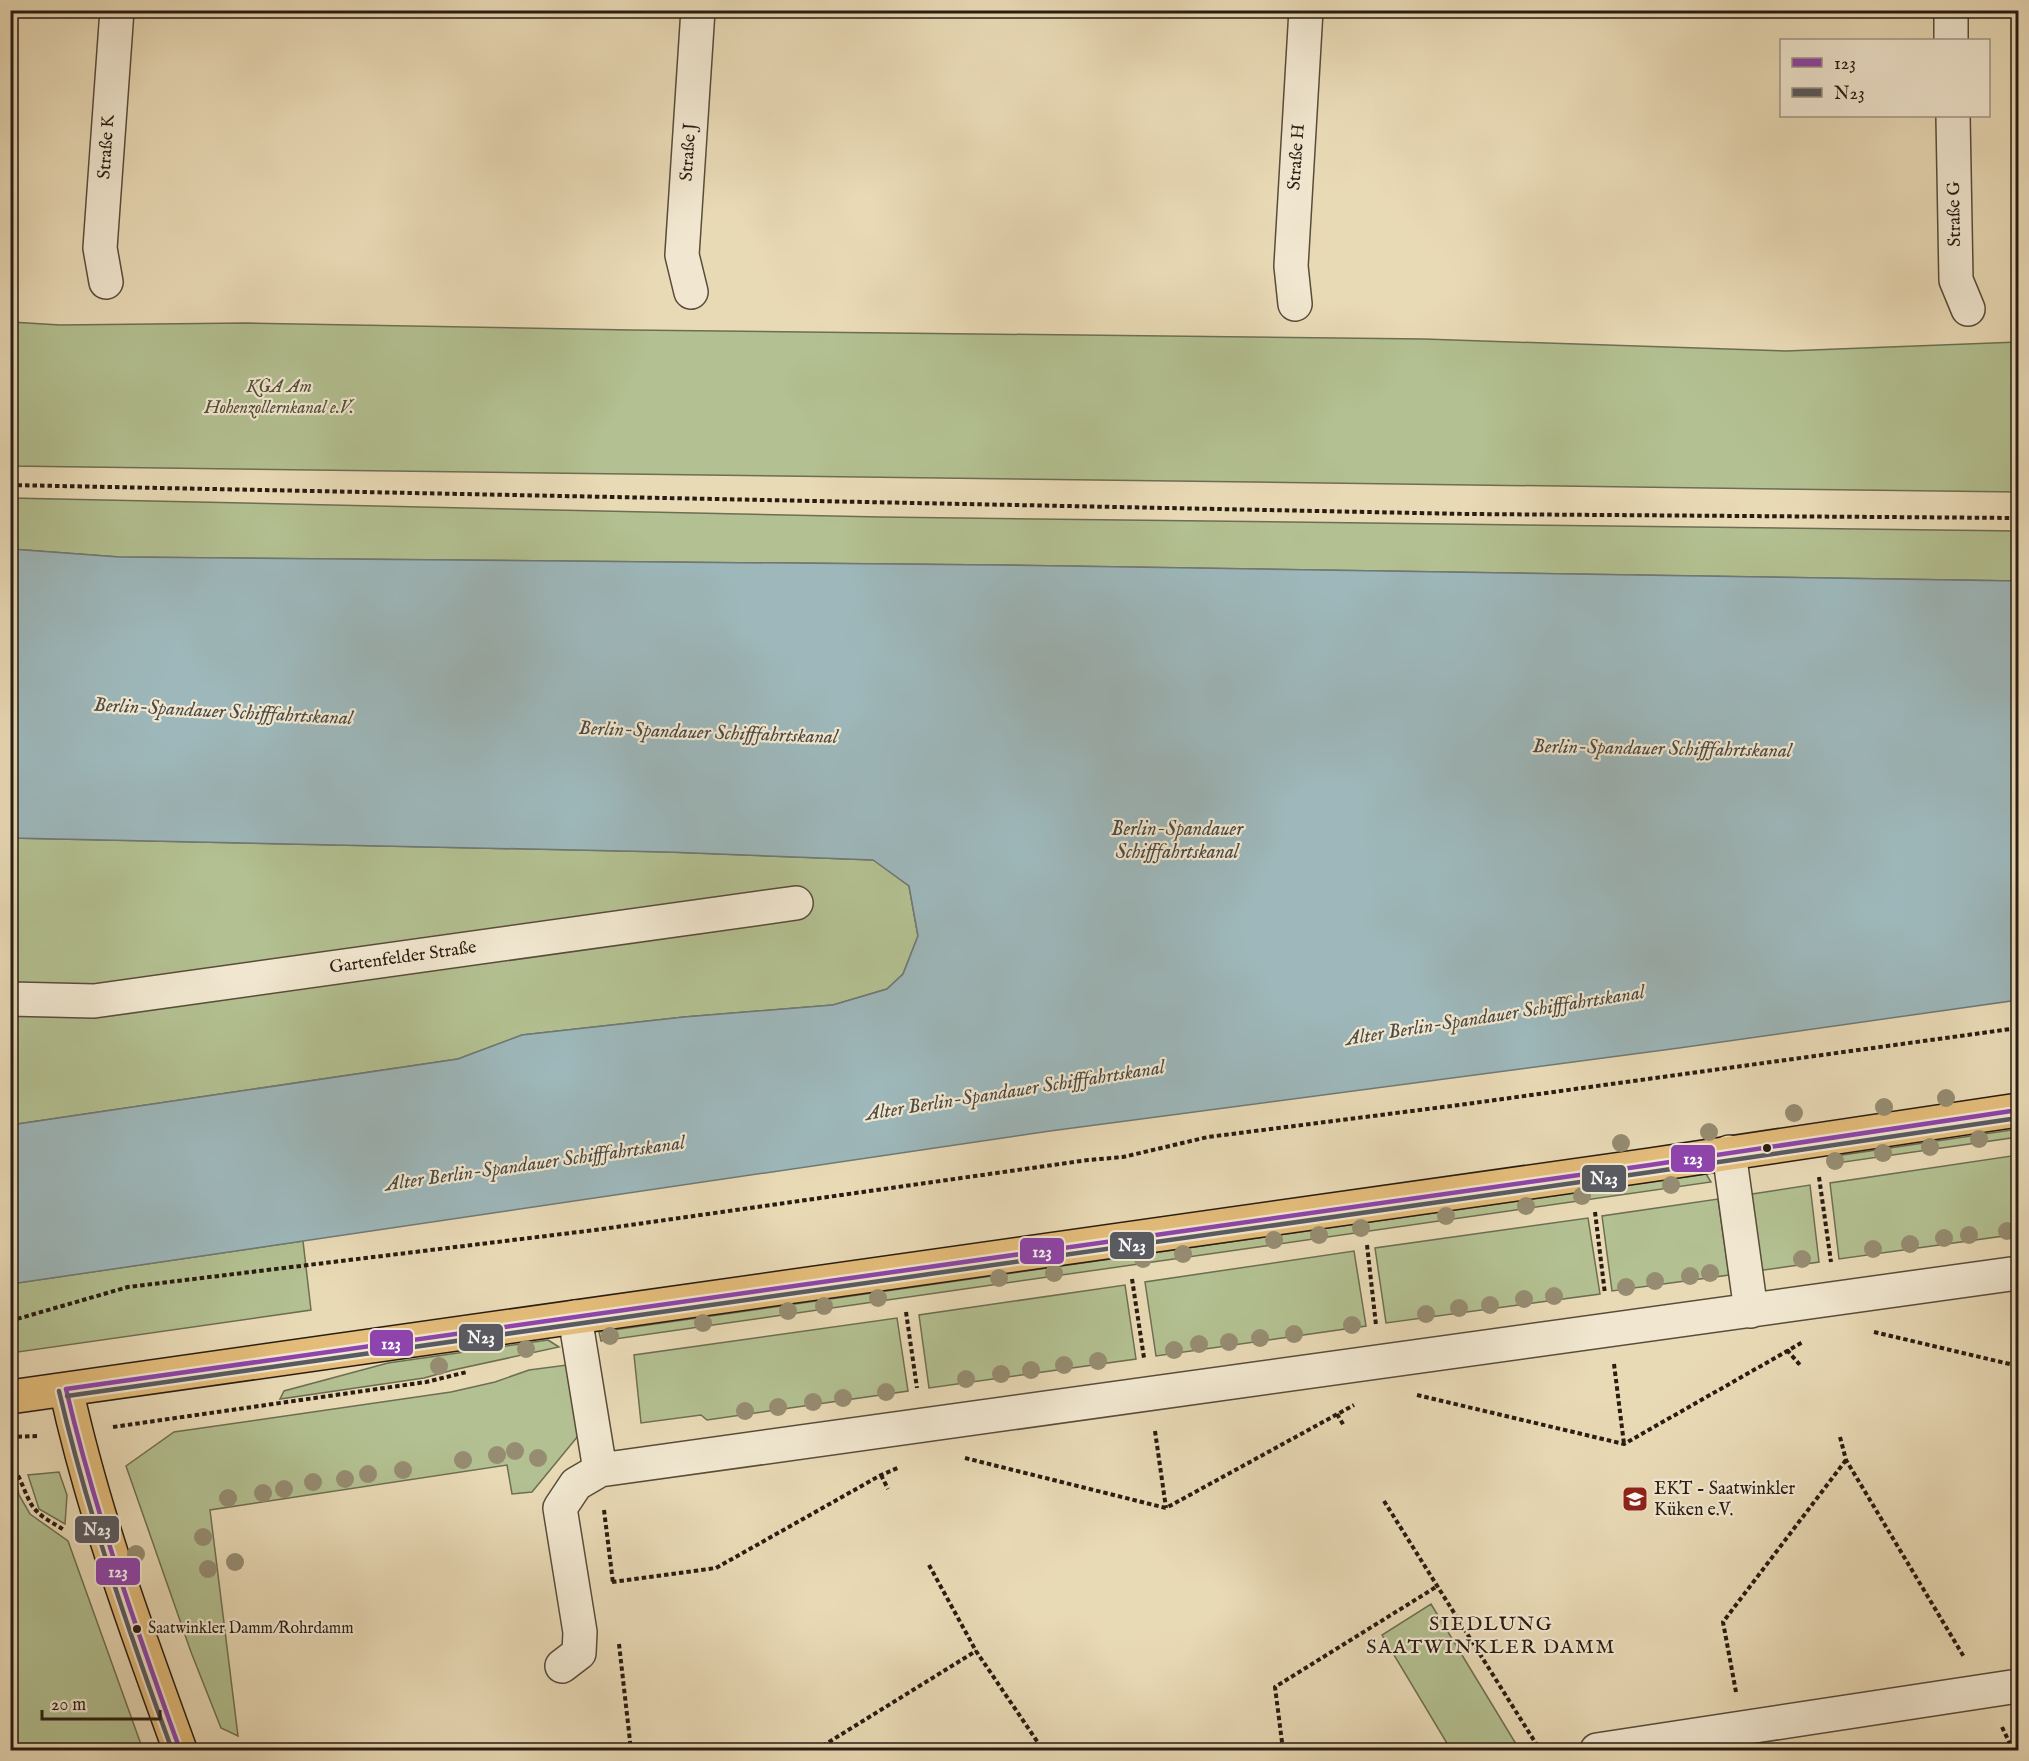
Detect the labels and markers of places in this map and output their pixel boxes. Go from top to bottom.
unlabelled marker [1761,1142,1773,1154]
place label: EKT - Saatwinkler Küken e.V. [1654,1478,1796,1522]
school or university icon: EKT - Saatwinkler Küken e.V. [1620,1484,1650,1514]
place label: Saatwinkler Damm/Rohrdamm [148,1619,354,1639]
marker: Saatwinkler Damm/Rohrdamm [131,1623,143,1635]

